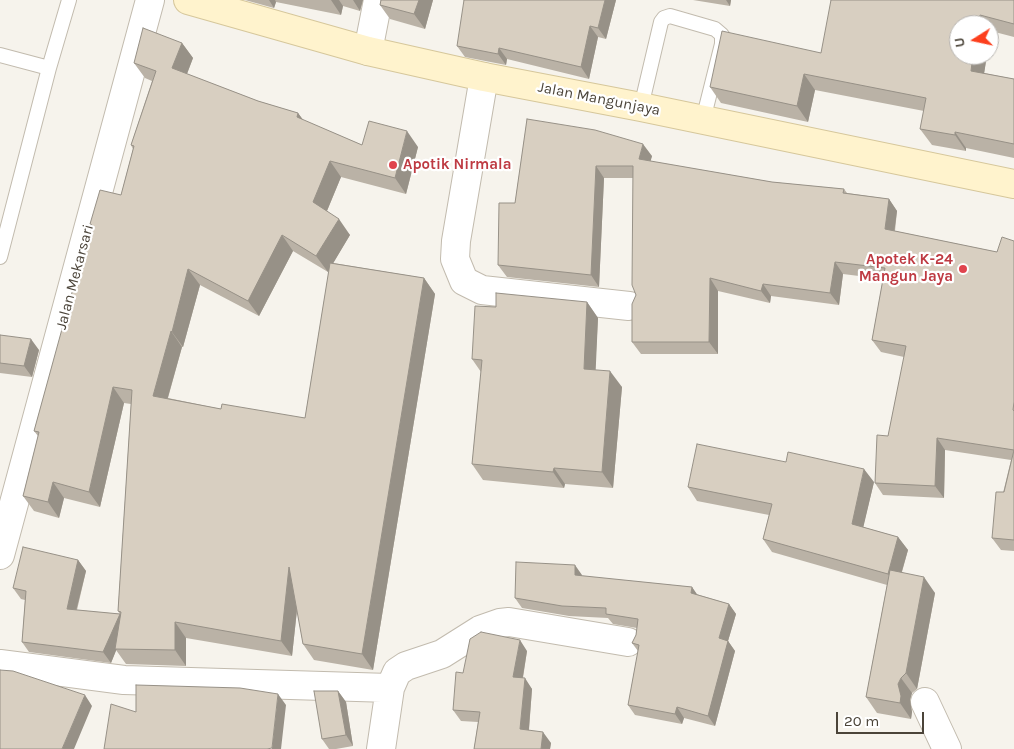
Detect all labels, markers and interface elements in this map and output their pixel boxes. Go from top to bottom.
north arrow [949,15,999,65]
text: U [951,36,969,49]
street label: Jalan Mangunjaya [536,78,662,120]
place label: Apotik Nirmala [403,156,511,174]
marker: Apotik Nirmala [387,159,399,171]
street label: Jalan Mekarsari [52,223,98,331]
place label: Apotek K-24 Mangun Jaya [859,251,953,286]
marker: Apotek K-24 Mangun Jaya [957,263,969,275]
scale bar [839,702,926,734]
text: 20 m [844,712,879,730]

